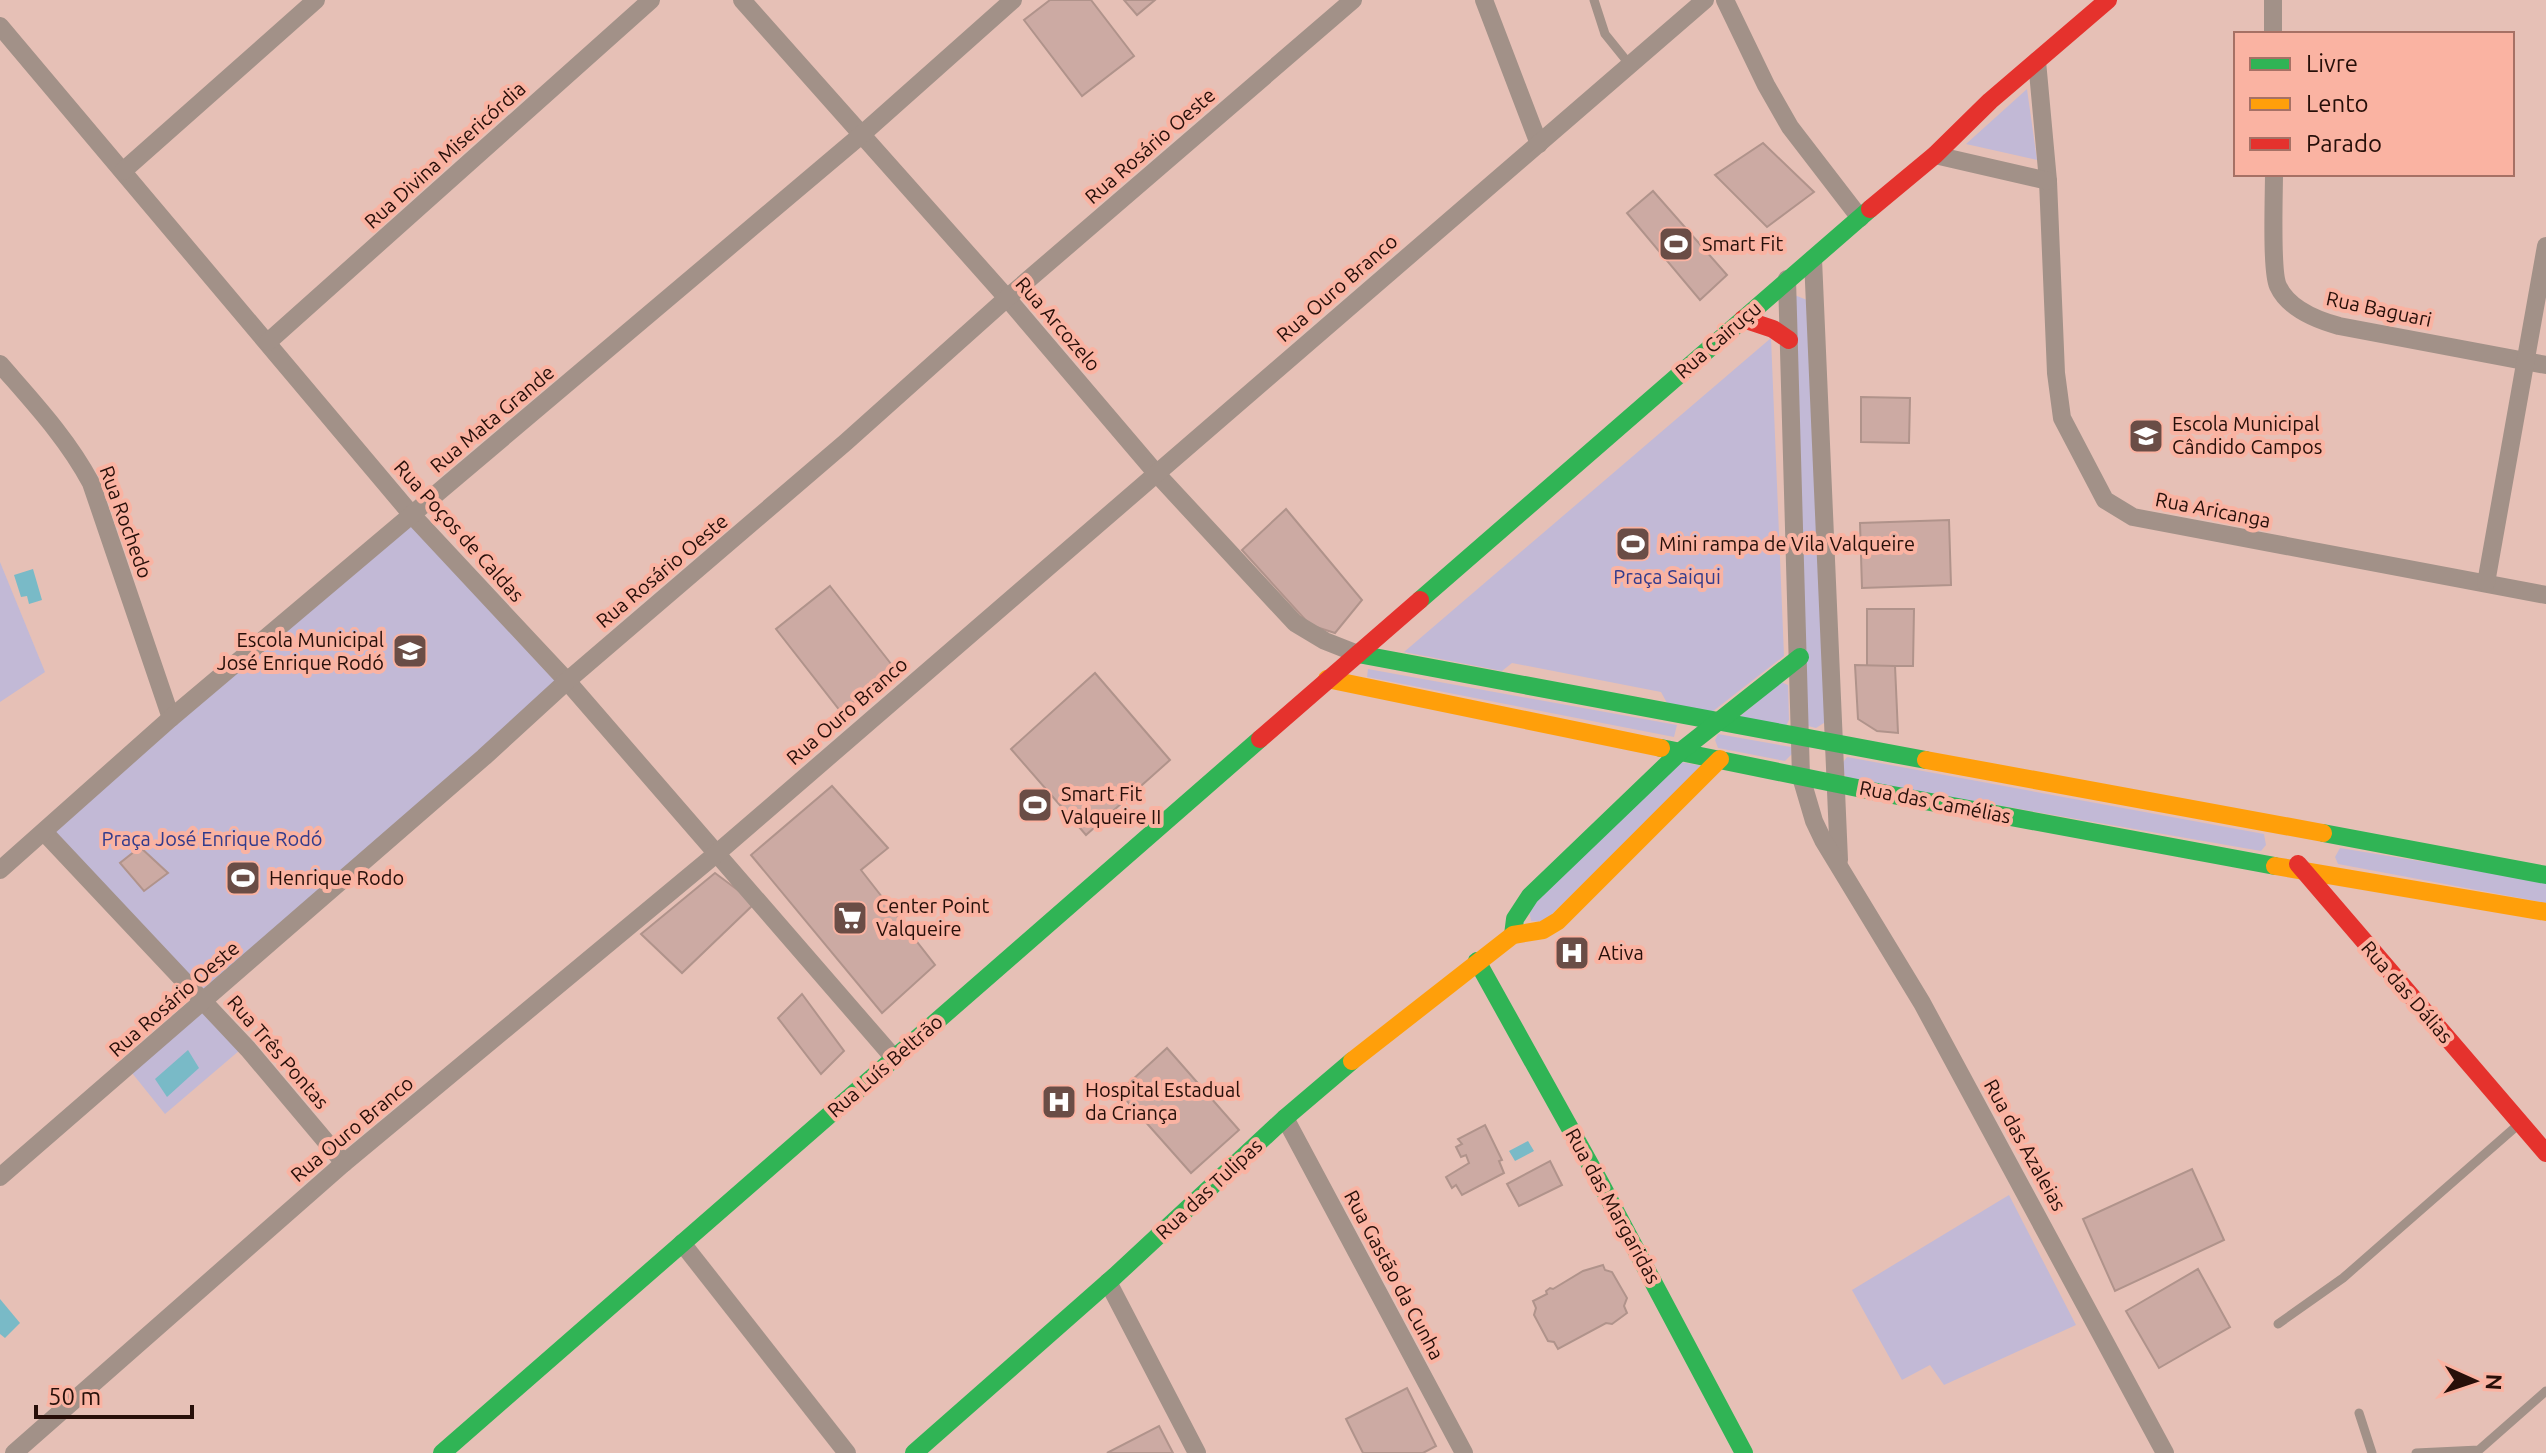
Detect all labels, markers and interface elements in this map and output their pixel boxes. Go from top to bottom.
legend [2234,32,2514,176]
text: Livre [2306,50,2358,77]
street label: Rua Divina Misericórdia [360,76,530,233]
street label: Rua Rosário Oeste [1080,83,1219,208]
text: Lento [2306,90,2369,117]
text: Parado [2306,130,2382,157]
sports icon: Smart Fit [1657,225,1695,263]
street label: Rua Ouro Branco [1272,229,1402,346]
place label: Smart Fit [1702,232,1783,255]
street label: Rua Arcozelo [1011,272,1105,375]
street label: Rua Baguari [2324,286,2434,331]
street label: Rua Cairuçu [1670,296,1765,383]
street label: Rua Mata Grande [425,360,558,477]
place label: Escola Municipal Cândido Campos [2172,412,2322,458]
school or university icon: Escola Municipal Cândido Campos [2127,417,2165,455]
street label: Rua Poços de Caldas [390,455,529,606]
street label: Rua Rochedo [95,462,157,581]
street label: Rua Aricanga [2154,487,2273,532]
street label: Rua Rosário Oeste [591,509,732,632]
sports icon: Mini rampa de Vila Valqueire [1614,525,1652,563]
place label: Mini rampa de Vila Valqueire [1659,532,1915,555]
park label: Praça Saiqui [1613,565,1721,588]
place label: Escola Municipal José Enrique Rodó [217,628,384,674]
school or university icon: Escola Municipal José Enrique Rodó [391,632,429,670]
street label: Rua Ouro Branco [782,652,912,769]
street label: Rua das Camélias [1857,776,2013,827]
place label: Smart Fit Valqueire II [1061,782,1161,828]
sports icon: Smart Fit Valqueire II [1016,786,1054,824]
park label: Praça José Enrique Rodó [101,827,323,850]
sports icon: Henrique Rodo [224,859,262,897]
place label: Henrique Rodo [269,866,404,889]
place label: Center Point Valqueire [876,894,989,940]
supermarket icon: Center Point Valqueire [831,899,869,937]
hospital icon: Ativa [1553,934,1591,972]
street label: Rua Rosário Oeste [104,936,243,1061]
street label: Rua das Dálias [2357,936,2458,1047]
place label: Ativa [1598,941,1644,964]
street label: Rua Três Pontas [223,990,334,1113]
street label: Rua Luís Beltrão [822,1009,947,1122]
street label: Rua Ouro Branco [286,1071,417,1186]
street label: Rua das Azaleias [1980,1075,2071,1215]
place label: Hospital Estadual da Criança [1085,1078,1240,1124]
hospital icon: Hospital Estadual da Criança [1040,1083,1078,1121]
street label: Rua das Margaridas [1561,1124,1666,1287]
street label: Rua das Tulipas [1151,1134,1267,1244]
street label: Rua Gastão da Cunha [1340,1186,1449,1363]
north arrow [2434,1341,2514,1421]
scale bar [36,1369,192,1419]
text: N [2482,1373,2507,1391]
text: 50 m [48,1383,101,1410]

